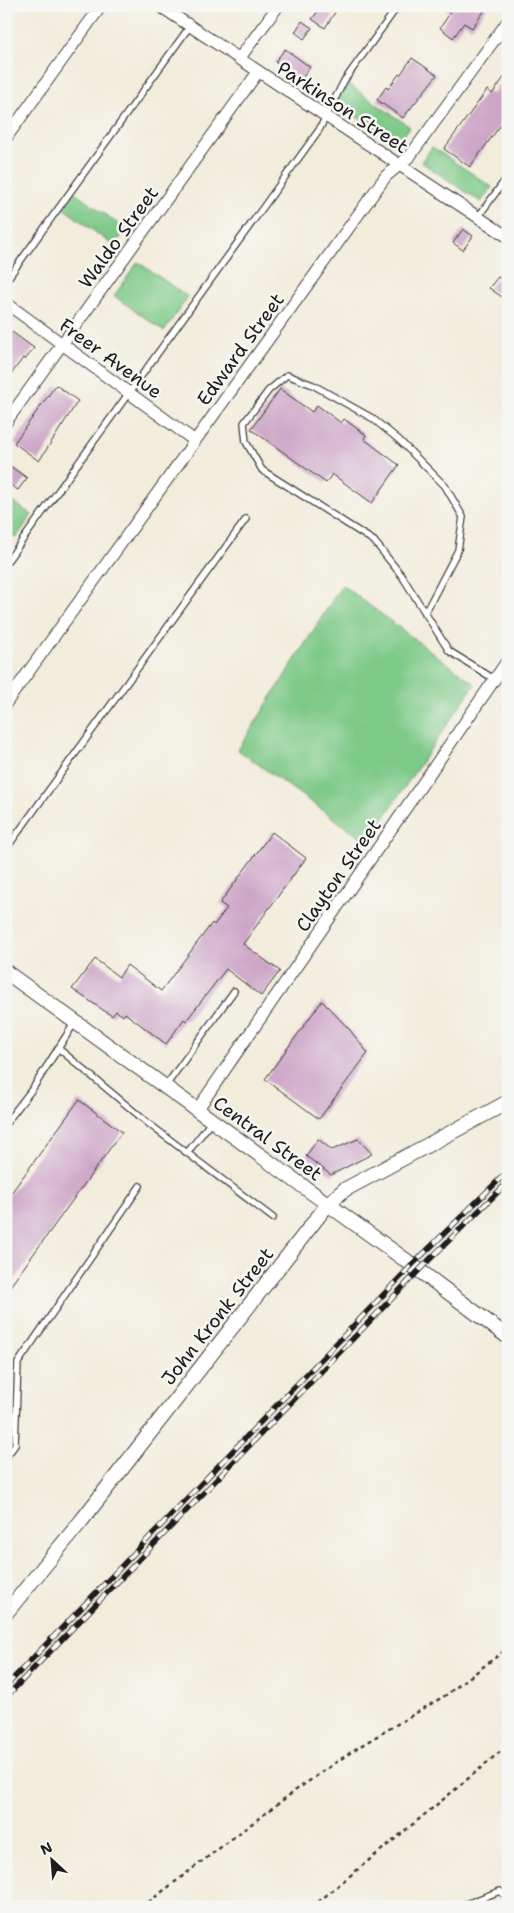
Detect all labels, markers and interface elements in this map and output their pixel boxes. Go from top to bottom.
street label: Parkinson Street [272,56,413,159]
street label: Waldo Street [73,181,164,293]
street label: Edward Street [191,288,290,411]
street label: Freer Avenue [54,313,167,404]
street label: Clayton Street [290,814,387,937]
street label: Central Street [208,1090,327,1186]
street label: John Kronk Street [156,1242,279,1390]
north arrow [28,1836,78,1886]
text: N [37,1838,55,1859]

